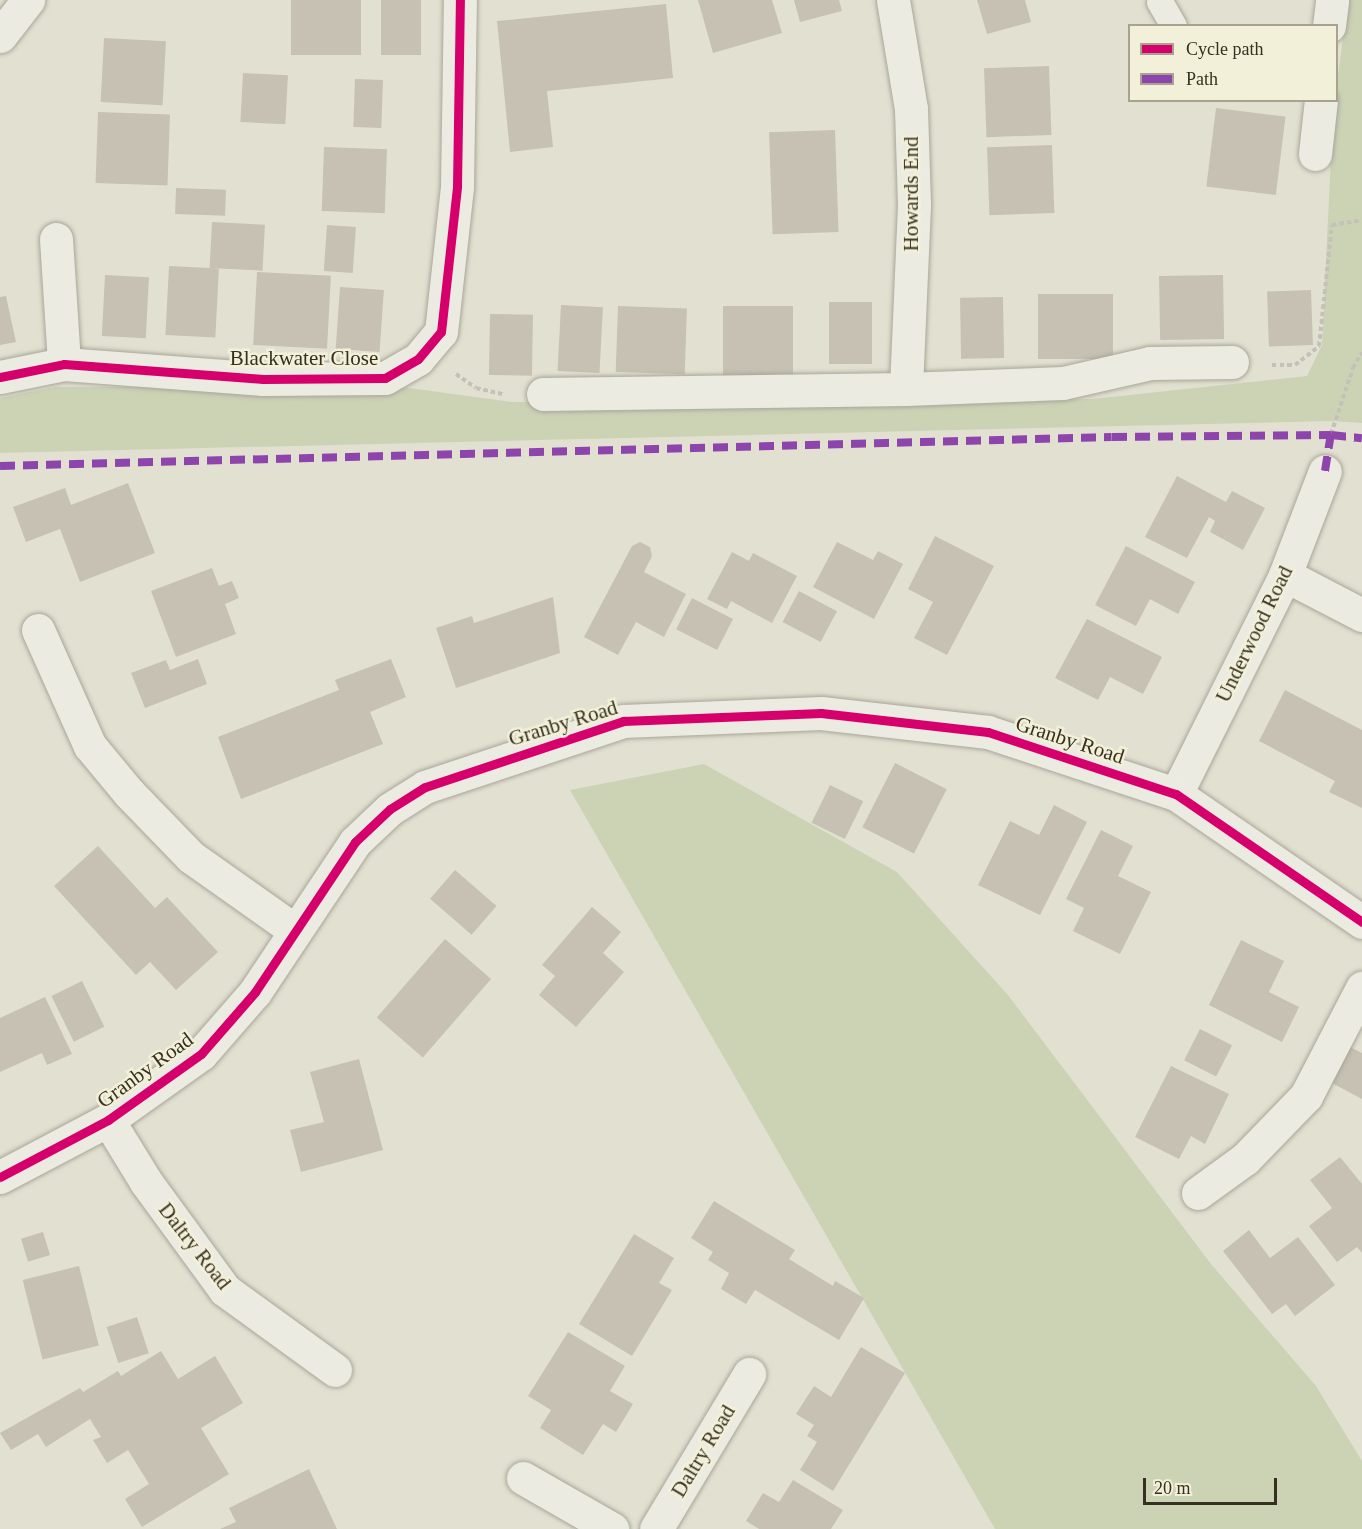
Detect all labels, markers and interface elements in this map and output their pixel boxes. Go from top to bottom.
legend [1128,24,1338,102]
text: Cycle path [1186,39,1263,59]
text: Path [1186,69,1218,89]
street label: Howards End [898,137,924,251]
street label: Blackwater Close [230,345,378,371]
street label: Underwood Road [1210,562,1298,706]
street label: Granby Road [505,694,621,752]
street label: Granby Road [1013,711,1127,769]
street label: Granby Road [92,1027,198,1113]
street label: Daltry Road [153,1198,237,1294]
street label: Daltry Road [666,1400,740,1502]
scale bar [1146,1466,1280,1504]
text: 20 m [1154,1478,1191,1498]

